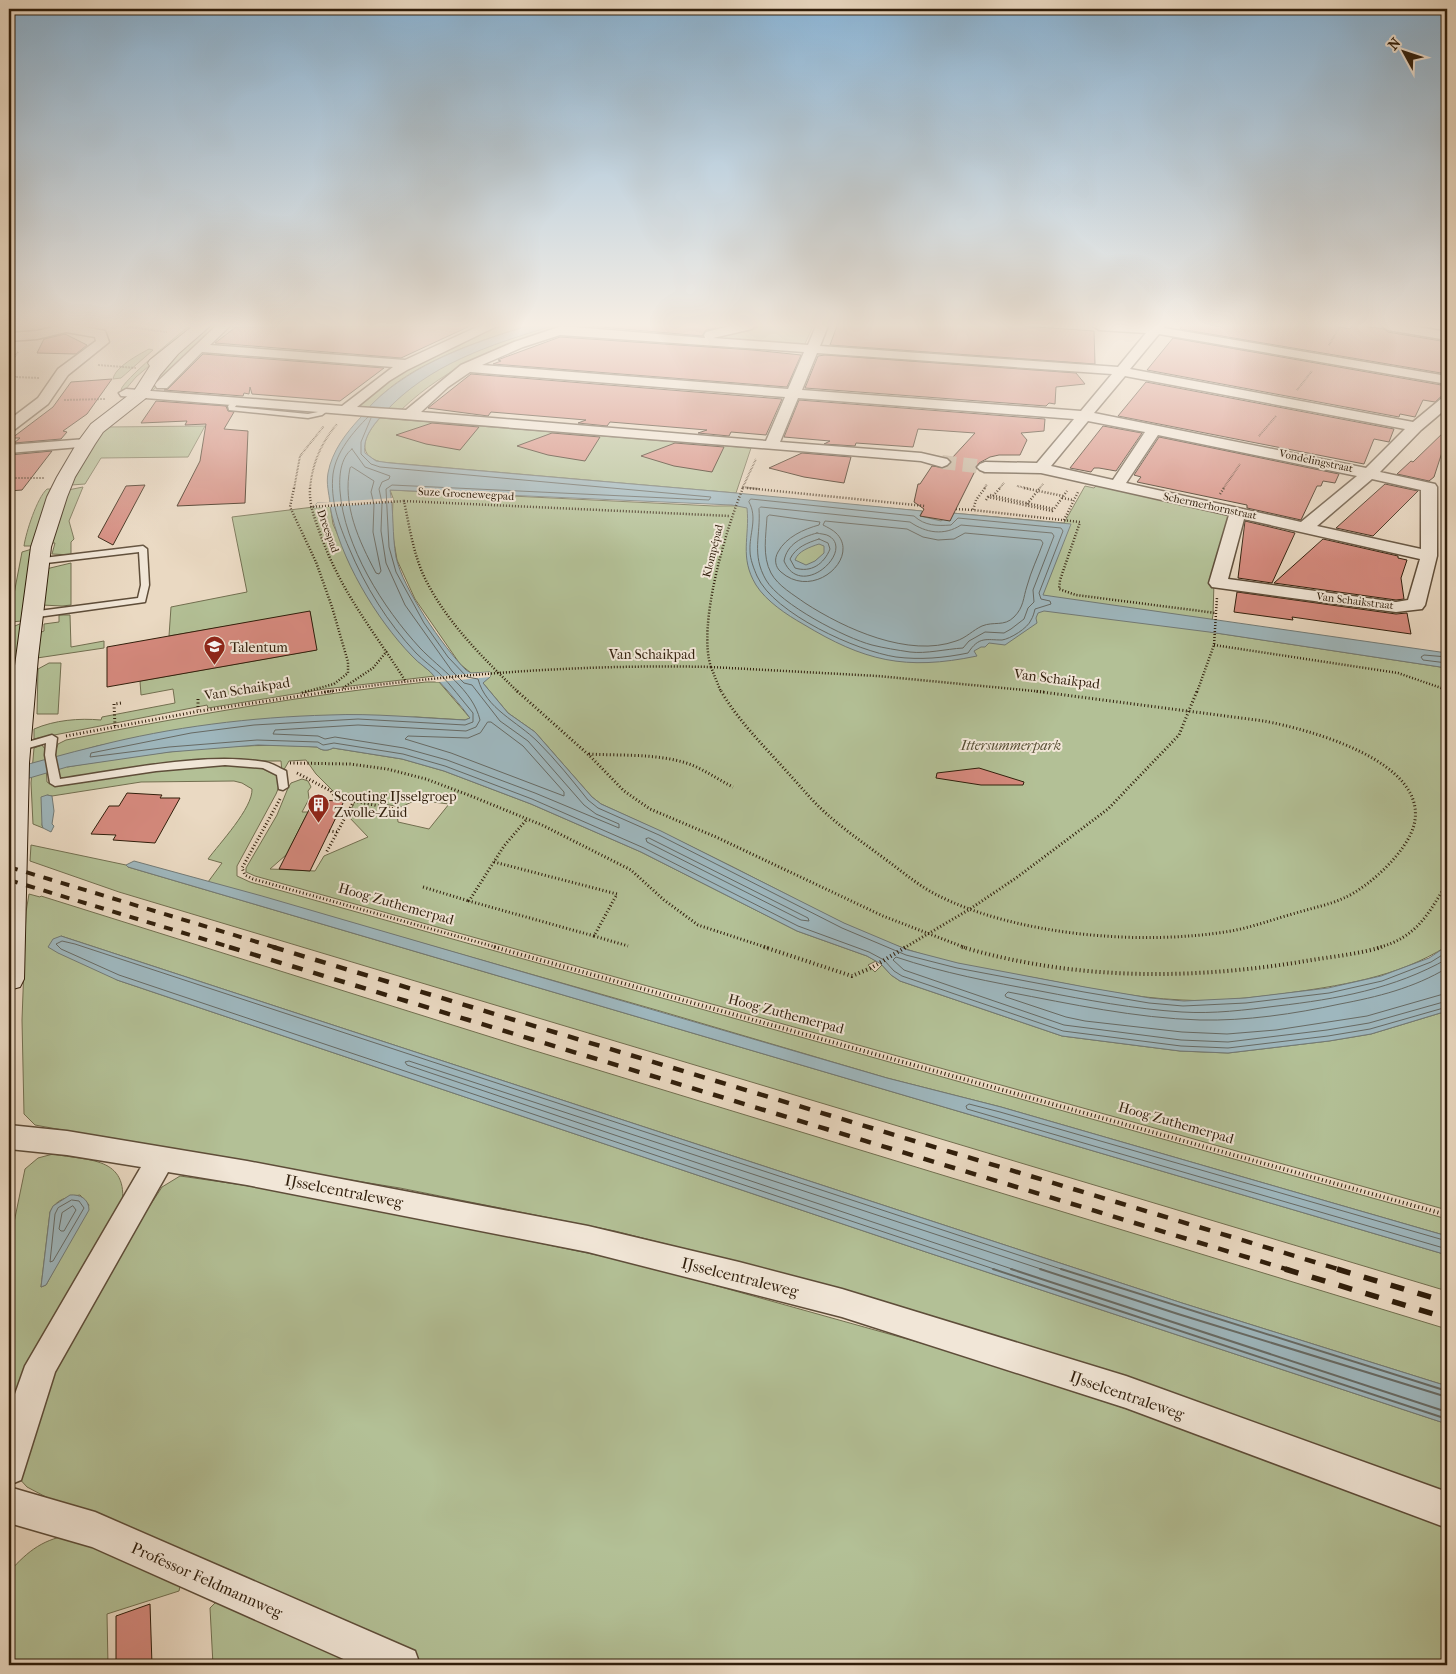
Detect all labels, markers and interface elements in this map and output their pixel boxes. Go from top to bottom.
north arrow [1378,28,1428,78]
text: N [1384,34,1405,53]
street label: Vondelingstraat [1277,447,1354,475]
street label: Suze Groenewegpad [418,485,515,503]
street label: Schermerhornstraat [1162,490,1258,522]
street label: Dreespad [314,508,342,555]
street label: Klompépad [700,522,726,579]
street label: Van Schaikstraat [1315,590,1394,612]
school or university icon: Talentum [202,635,226,666]
place label: Talentum [230,639,288,656]
street label: Van Schaikpad [608,646,696,663]
street label: Van Schaikpad [1012,665,1101,693]
street label: Van Schaikpad [202,674,291,704]
park label: Ittersummerpark [960,737,1061,754]
place label: Scouting IJsselgroep Zwolle-Zuid [334,788,457,821]
building icon: Scouting IJsselgroep Zwolle-Zuid [306,792,330,823]
street label: Hoog Zuthemerpad [336,879,456,929]
street label: Hoog Zuthemerpad [726,990,846,1038]
street label: Hoog Zuthemerpad [1116,1098,1236,1148]
street label: IJsselcentraleweg [283,1170,405,1212]
street label: IJsselcentraleweg [679,1253,801,1301]
street label: IJsselcentraleweg [1067,1366,1187,1424]
street label: Professor Feldmannweg [128,1538,286,1622]

